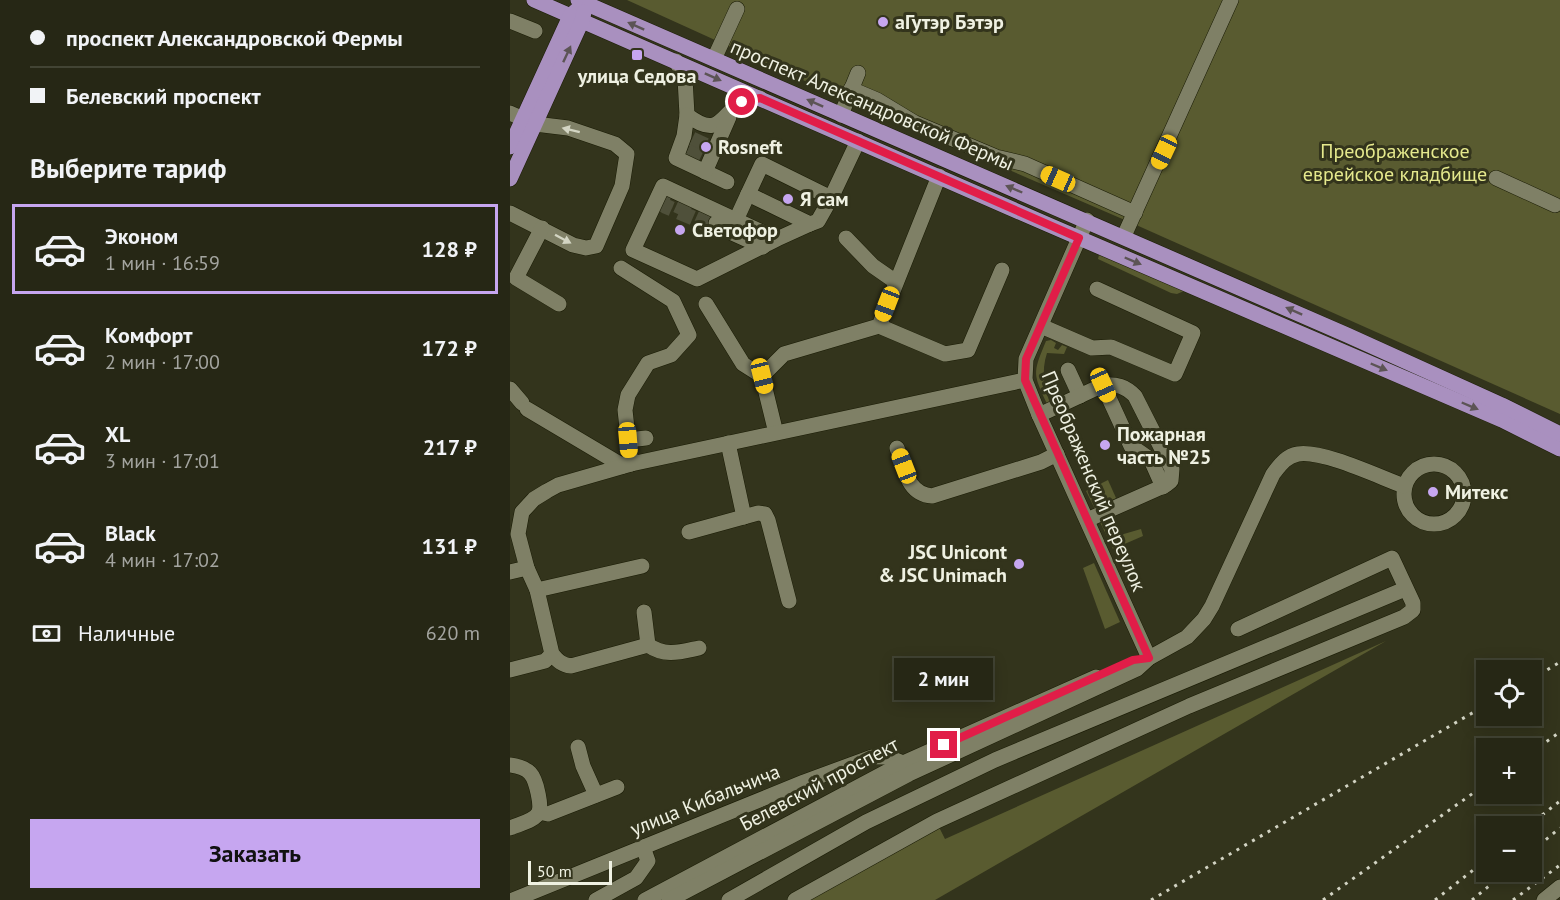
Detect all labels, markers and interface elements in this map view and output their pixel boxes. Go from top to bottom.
place label: аГутэр Бэтэр [895,9,1004,35]
marker: аГутэр Бэтэр [876,15,890,29]
one-way arrow [628,21,645,30]
text: проспект Александровской Фермы [66,24,403,52]
street label: проспект Александровской Фермы [727,33,1017,177]
one-way arrow [562,44,572,62]
marker: улица Седова [630,48,644,62]
place label: улица Седова [577,63,696,89]
one-way arrow [704,73,721,82]
text: Белевский проспект [66,82,261,110]
route start [728,88,755,115]
one-way arrow [807,99,824,108]
one-way arrow [562,124,580,134]
car [1148,132,1180,172]
place label: Rosneft [718,134,783,160]
park label: Преображенское еврейское кладбище [1303,138,1487,187]
marker: Rosneft [699,140,713,154]
text: Выберите тариф [30,151,226,185]
car [1038,163,1078,195]
one-way arrow [1005,184,1022,193]
place label: Я сам [800,186,849,212]
marker: Я сам [781,192,795,206]
place label: Светофор [692,217,778,243]
icon: car [33,222,87,276]
text: Эконом [105,222,178,250]
marker: Светофор [673,223,687,237]
one-way arrow [554,234,571,244]
text: 128 ₽ [422,235,477,263]
text: 1 мин · 16:59 [105,250,220,276]
one-way arrow [1124,257,1142,266]
car [872,284,902,324]
one-way arrow [1284,306,1302,316]
icon: car [33,321,87,375]
text: Комфорт [105,321,193,349]
text: 172 ₽ [422,334,477,362]
text: 2 мин · 17:00 [105,349,220,375]
car [749,356,775,396]
one-way arrow [1370,362,1388,372]
car [1087,365,1119,405]
street label: Преображенский переулок [1036,367,1152,595]
one-way arrow [1462,402,1479,411]
icon: car [33,420,87,474]
text: XL [105,420,130,448]
car [617,421,639,459]
place label: Пожарная часть №25 [1117,421,1211,470]
text: 217 ₽ [423,433,477,461]
marker: Пожарная часть №25 [1098,438,1112,452]
car [889,446,919,486]
text: 3 мин · 17:01 [105,448,220,474]
place label: Митекс [1445,479,1509,505]
marker: Митекс [1426,485,1440,499]
icon: car [33,519,87,573]
text: Black [105,519,156,547]
text: 131 ₽ [422,532,477,560]
place label: JSC Unicont & JSC Unimach [879,539,1007,588]
text: 4 мин · 17:02 [105,547,220,573]
marker: JSC Unicont & JSC Unimach [1012,557,1026,571]
icon: cash [30,617,63,650]
text: Наличные [78,619,175,647]
text: 620 m [426,620,480,646]
callout: 2 мин [894,658,994,700]
map controls [1476,660,1542,882]
button: locate [1476,660,1542,726]
text: 2 мин [918,666,969,692]
street label: Белевский проспект [735,731,903,837]
route end [930,731,957,758]
button: + [1476,738,1542,804]
street label: улица Кибальчича [626,758,784,842]
button: − [1476,816,1542,882]
button: Заказать [30,819,480,888]
scale bar [528,858,612,886]
text: 50 m [537,861,572,881]

